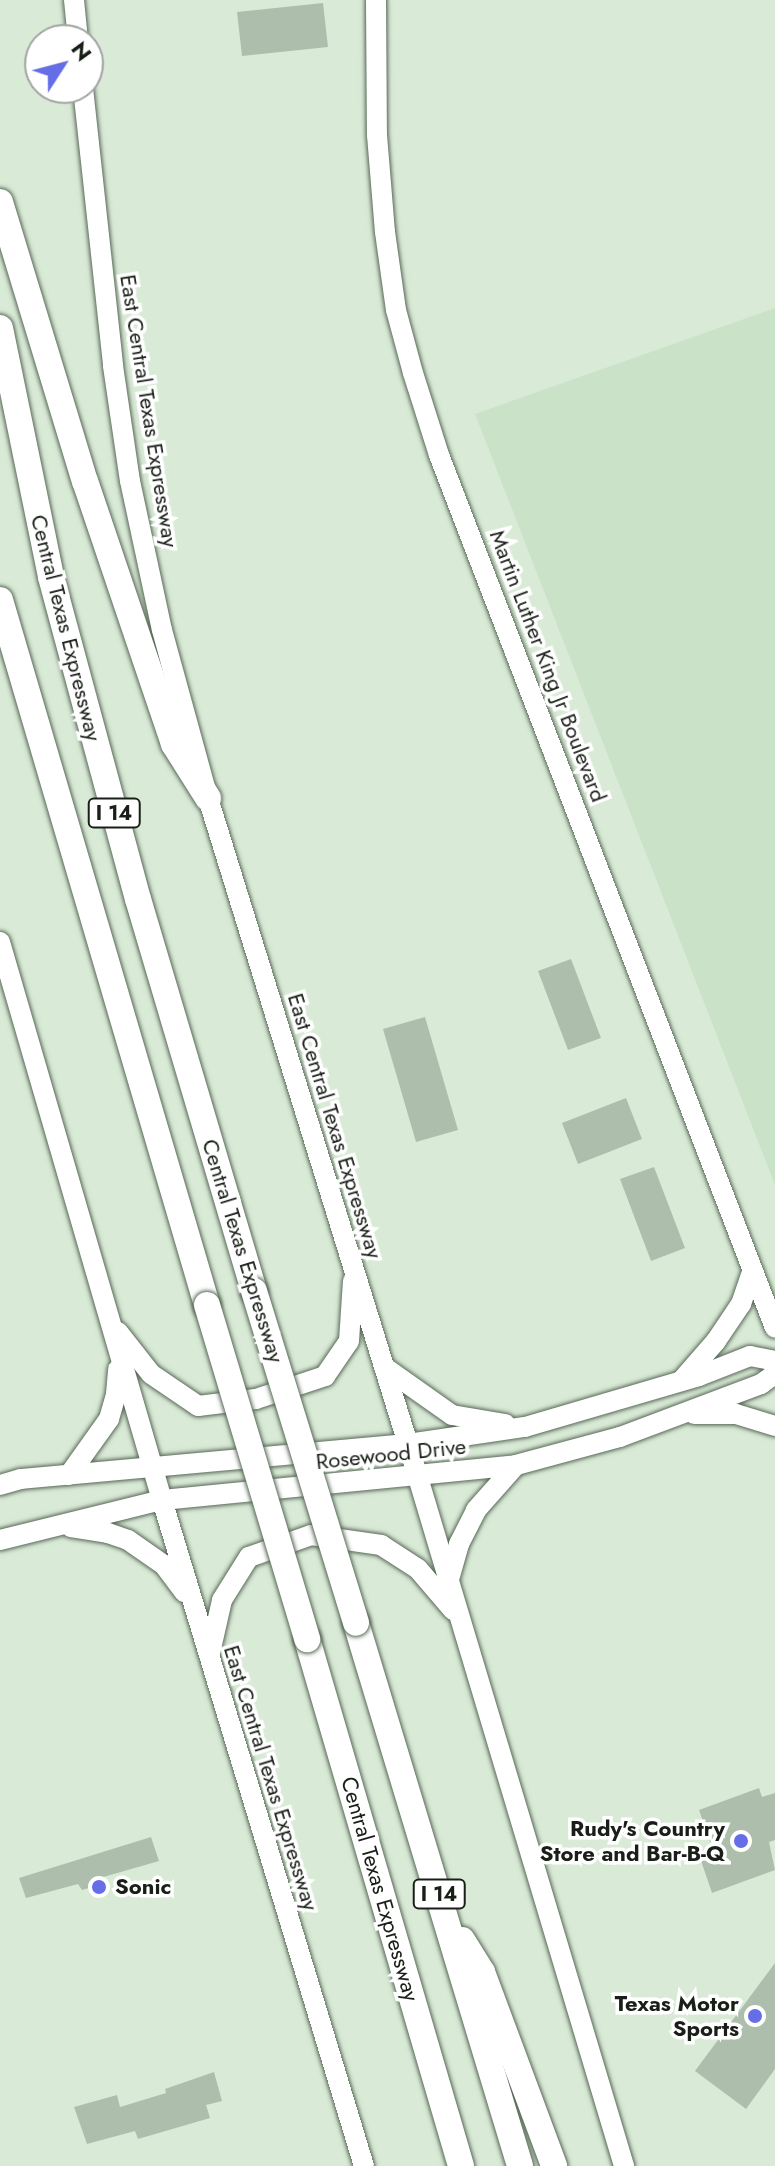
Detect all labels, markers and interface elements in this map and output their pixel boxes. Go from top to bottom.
north arrow [24,24,104,104]
text: N [64,35,100,68]
street label: East Central Texas Expressway [114,273,184,549]
street label: Central Texas Expressway [25,512,107,744]
street label: Martin Luther King Jr Boulevard [484,526,612,806]
road number: I 14 [86,797,142,829]
street label: East Central Texas Expressway [282,990,388,1262]
street label: Central Texas Expressway [196,1136,290,1366]
street label: Rosewood Drive [315,1433,467,1475]
street label: East Central Texas Expressway [218,1642,324,1914]
street label: Central Texas Expressway [335,1774,425,2004]
place label: Rudy's Country Store and Bar-B-Q [540,1815,725,1866]
marker: Rudy's Country Store and Bar-B-Q [732,1832,750,1850]
place label: Sonic [115,1874,171,1900]
marker: Sonic [90,1878,108,1896]
road number: I 14 [411,1878,467,1910]
place label: Texas Motor Sports [615,1990,739,2042]
marker: Texas Motor Sports [746,2007,764,2025]

